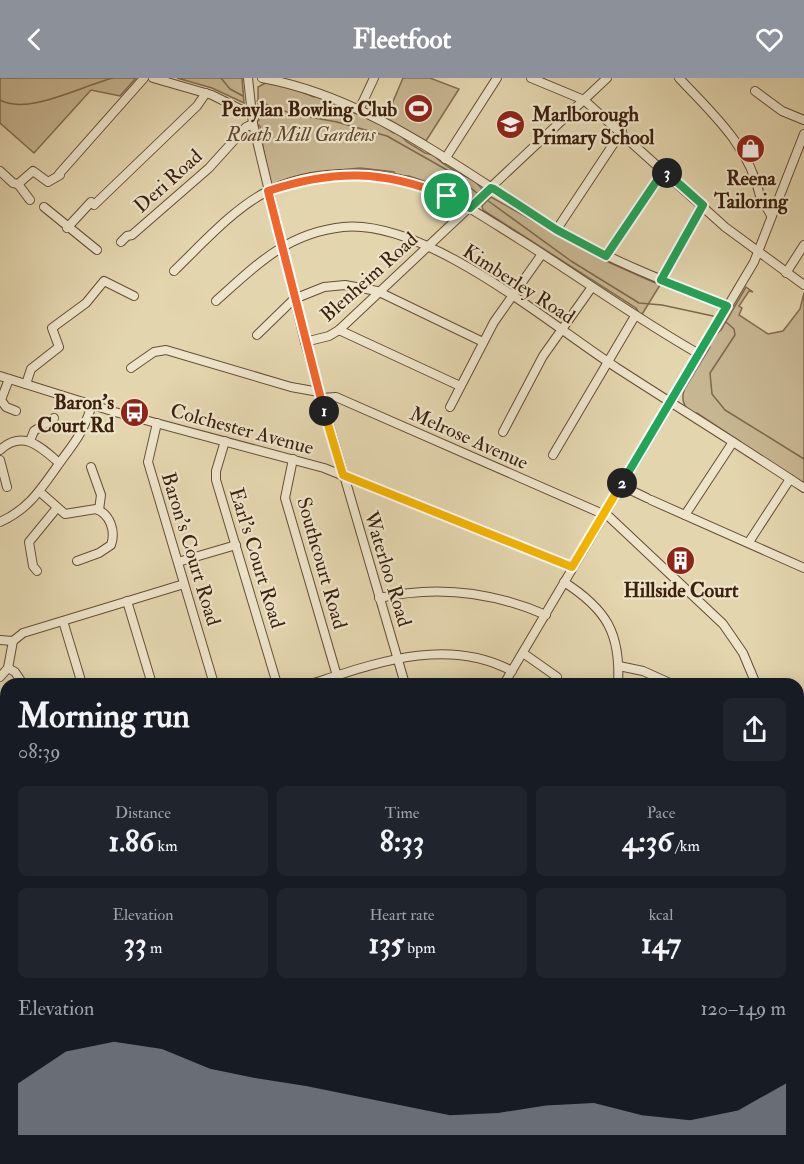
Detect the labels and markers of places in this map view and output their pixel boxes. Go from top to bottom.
sports icon: Penylan Bowling Club [402,93,434,125]
place label: Penylan Bowling Club [221,97,397,123]
place label: Marlborough Primary School [531,102,655,151]
school or university icon: Marlborough Primary School [495,109,527,141]
shop icon: Reena Tailoring [735,132,767,164]
pin: 3 [652,158,682,188]
place label: Reena Tailoring [713,166,789,215]
pin [421,170,472,221]
place label: Baron's Court Rd [37,390,114,438]
pin: 1 [309,396,339,426]
bus stop icon: Baron's Court Rd [119,397,151,429]
pin: 2 [607,468,637,498]
building icon: Hillside Court [665,544,697,576]
place label: Hillside Court [623,578,739,603]

